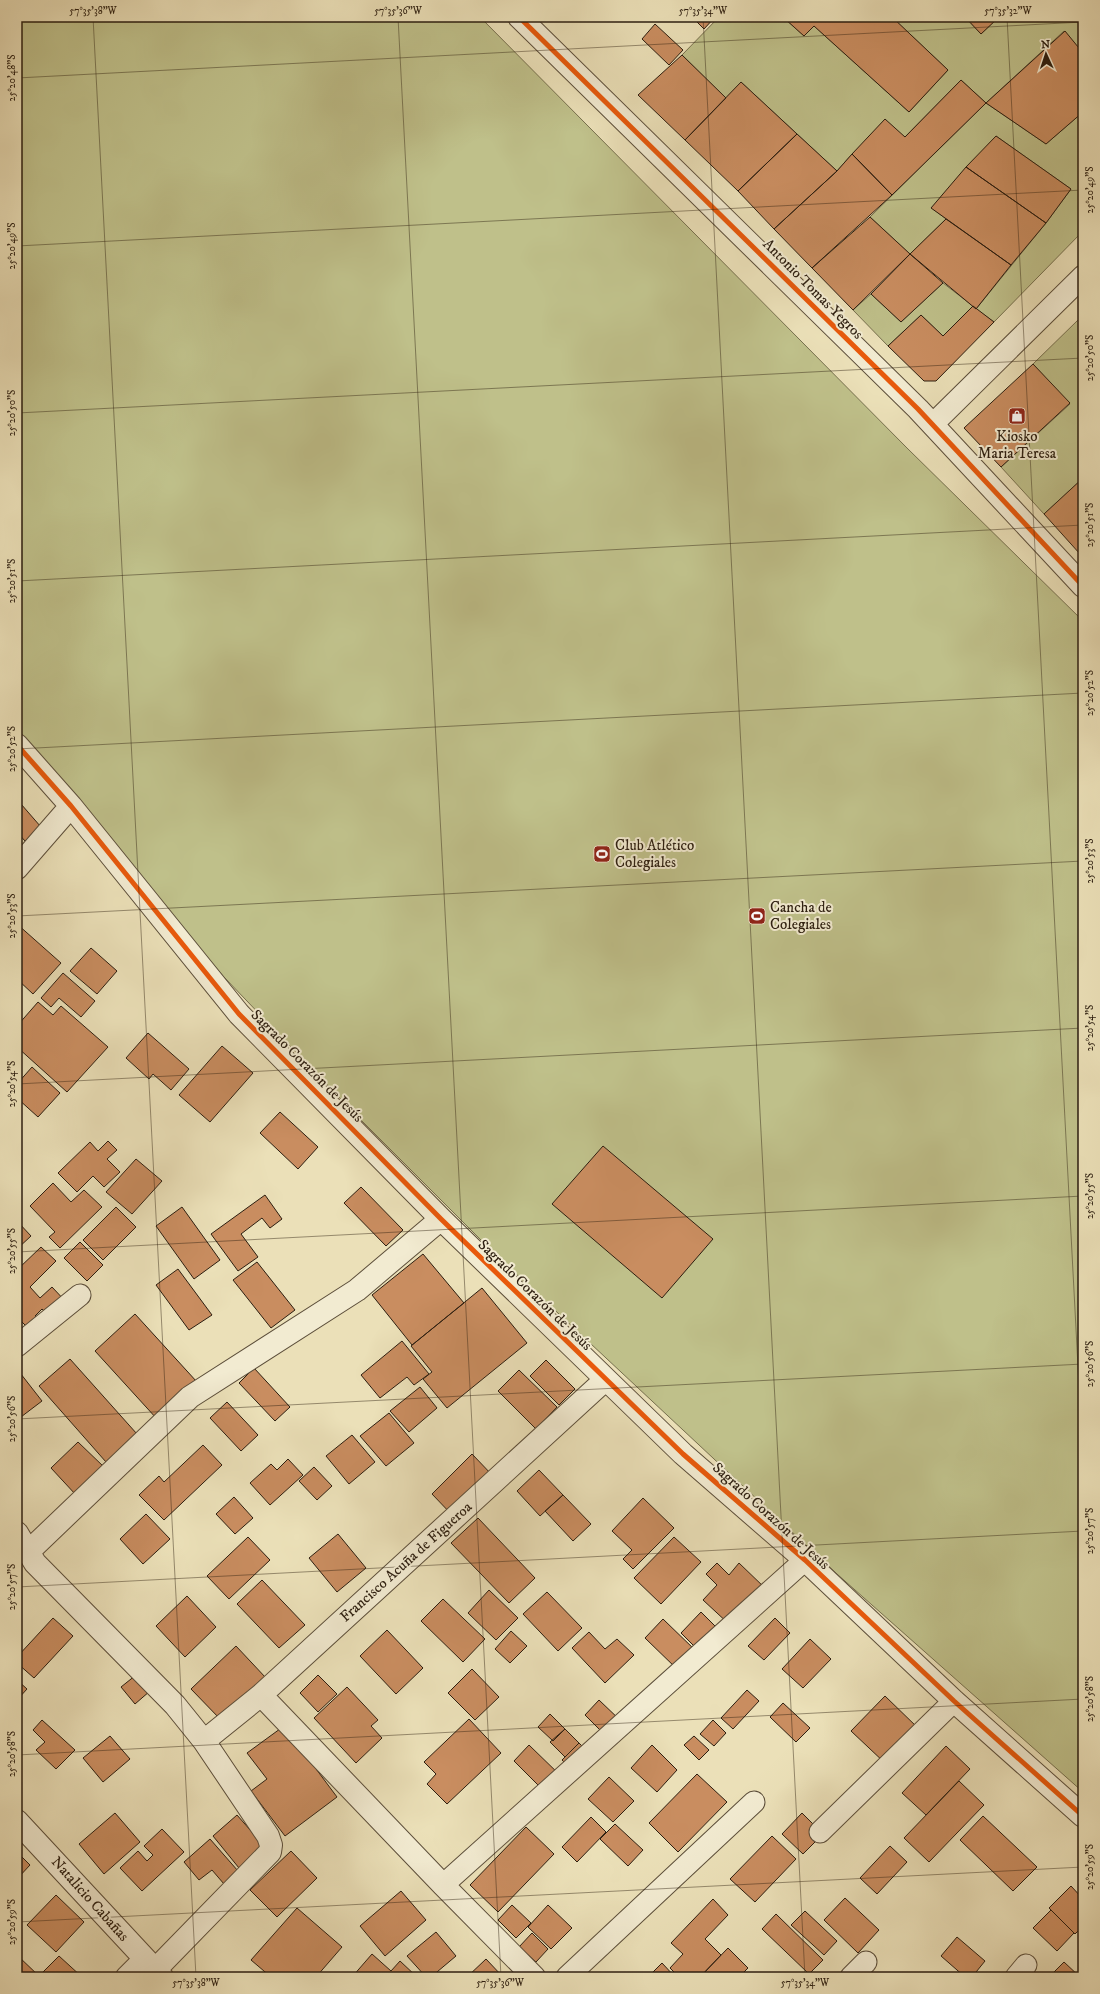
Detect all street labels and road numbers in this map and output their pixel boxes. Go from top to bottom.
street label: Antonio Tomas Yegros [759,235,867,343]
street label: Sagrado Corazón de Jesús [247,1006,367,1126]
street label: Sagrado Corazón de Jesús [474,1236,596,1354]
street label: Sagrado Corazón de Jesús [708,1458,834,1574]
street label: Francisco Acuña de Figueroa [336,1497,476,1626]
street label: Natalicio Cabañas [47,1853,133,1945]

